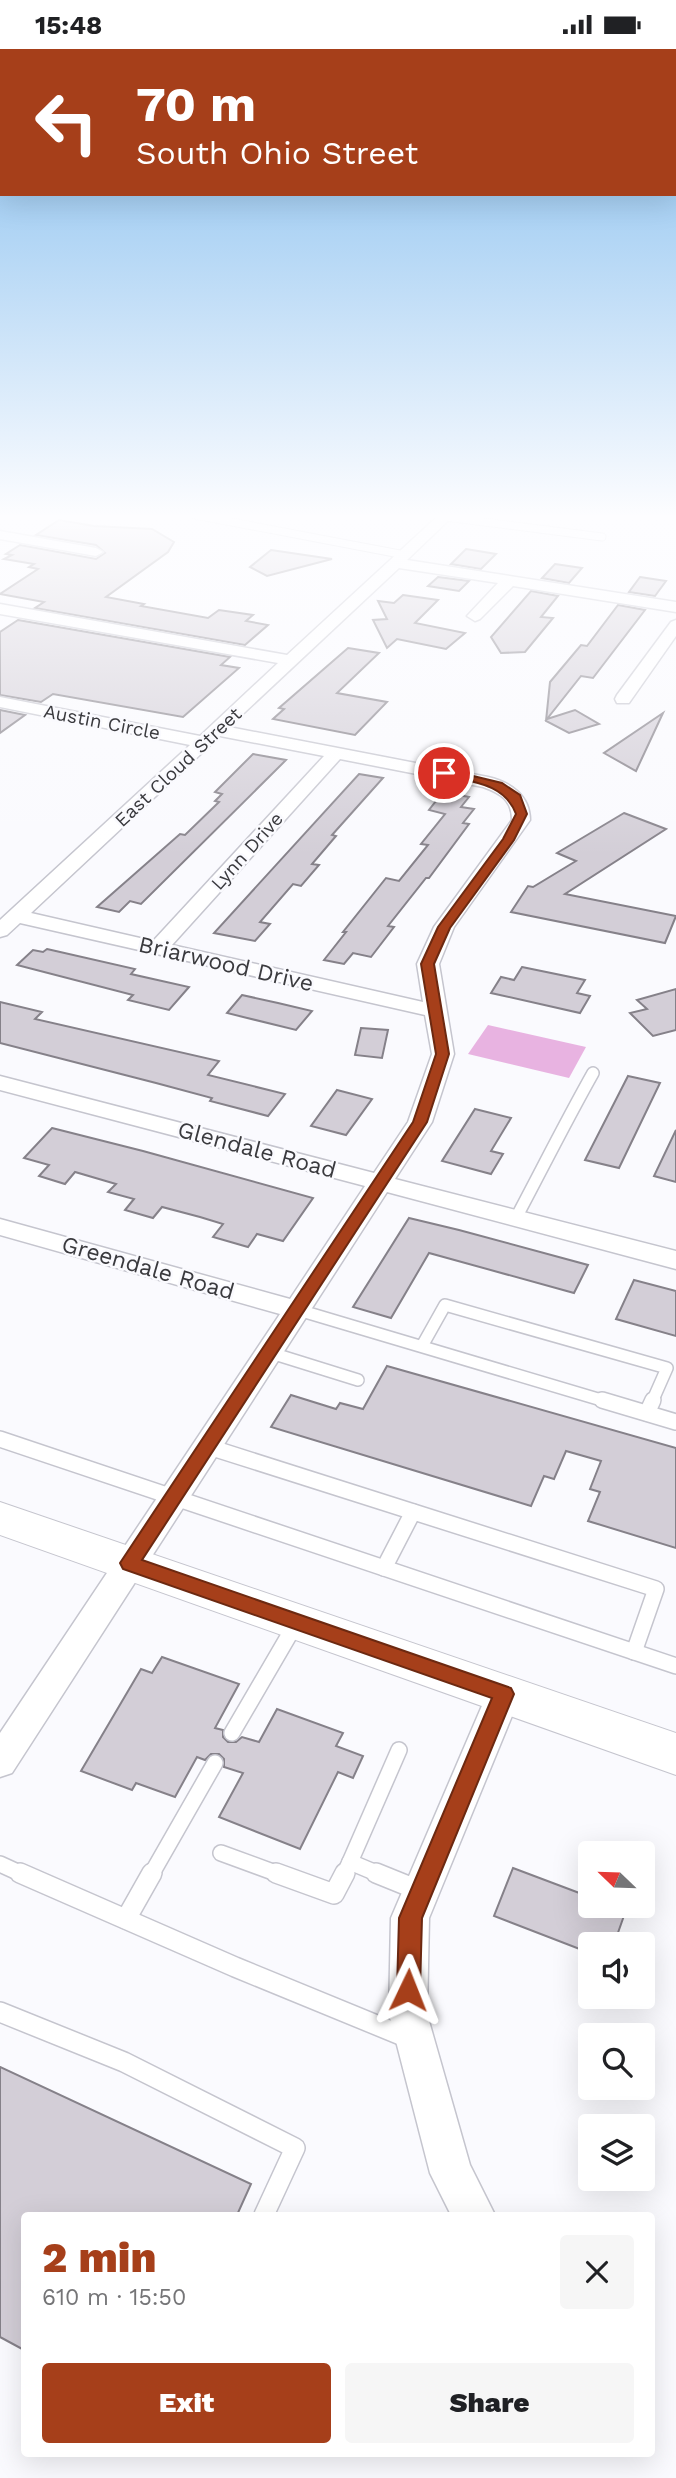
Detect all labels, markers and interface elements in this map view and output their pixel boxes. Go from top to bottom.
text: 15:48 [35,10,102,40]
text: 70 m [136,75,256,133]
icon: left [21,77,112,168]
text: South Ohio Street [136,134,418,172]
street label: Austin Circle [42,699,162,745]
street label: East Cloud Street [110,702,246,832]
pin [414,743,474,803]
icon: arrive [425,754,463,792]
street label: Lynn Drive [206,807,288,895]
street label: Briarwood Drive [136,931,316,997]
street label: Glendale Road [175,1116,339,1184]
street label: Greendale Road [59,1230,237,1306]
north arrow [578,1841,654,1918]
map controls [578,1841,655,2191]
button: sound [578,1932,655,2009]
position arrow [371,1953,445,2027]
button: search [578,2023,655,2100]
button: layers [578,2114,655,2191]
text: 2 min [42,2233,156,2282]
button: close [560,2235,634,2309]
text: 610 m · 15:50 [42,2284,186,2311]
button: Exit [42,2363,331,2443]
button: Share [345,2363,634,2443]

